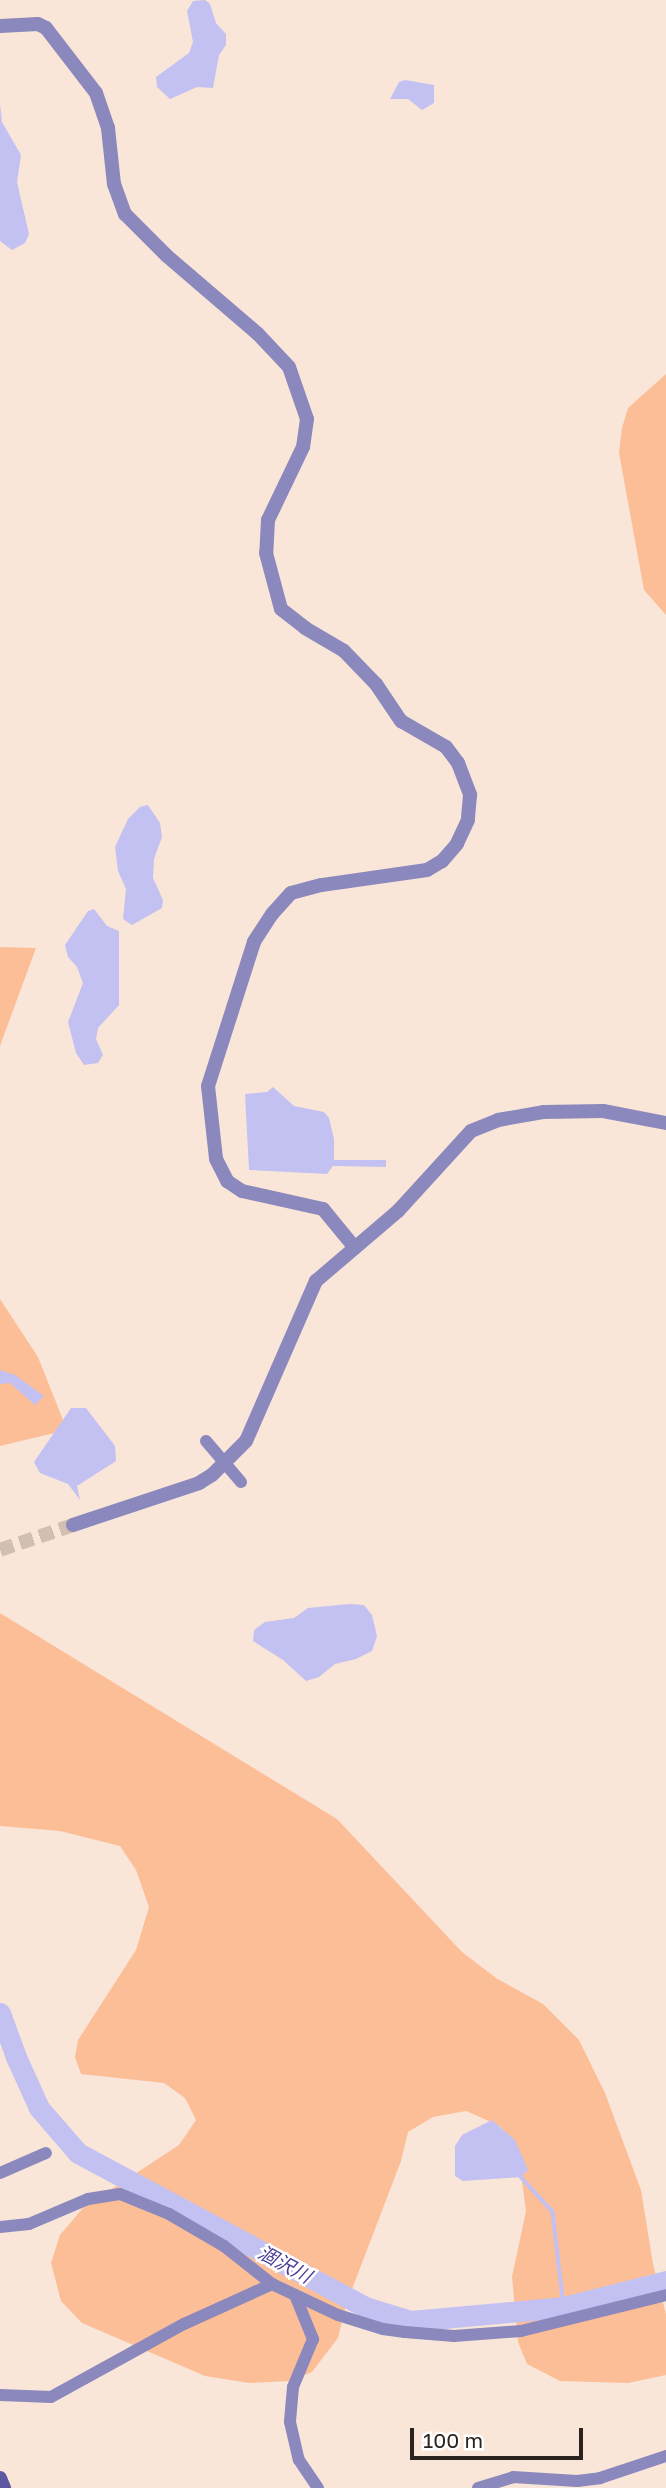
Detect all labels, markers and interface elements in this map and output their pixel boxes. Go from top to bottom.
water label: 涸沢川 [254,2241,316,2287]
scale bar [414,2414,587,2458]
text: 100 m [423,2427,483,2453]

